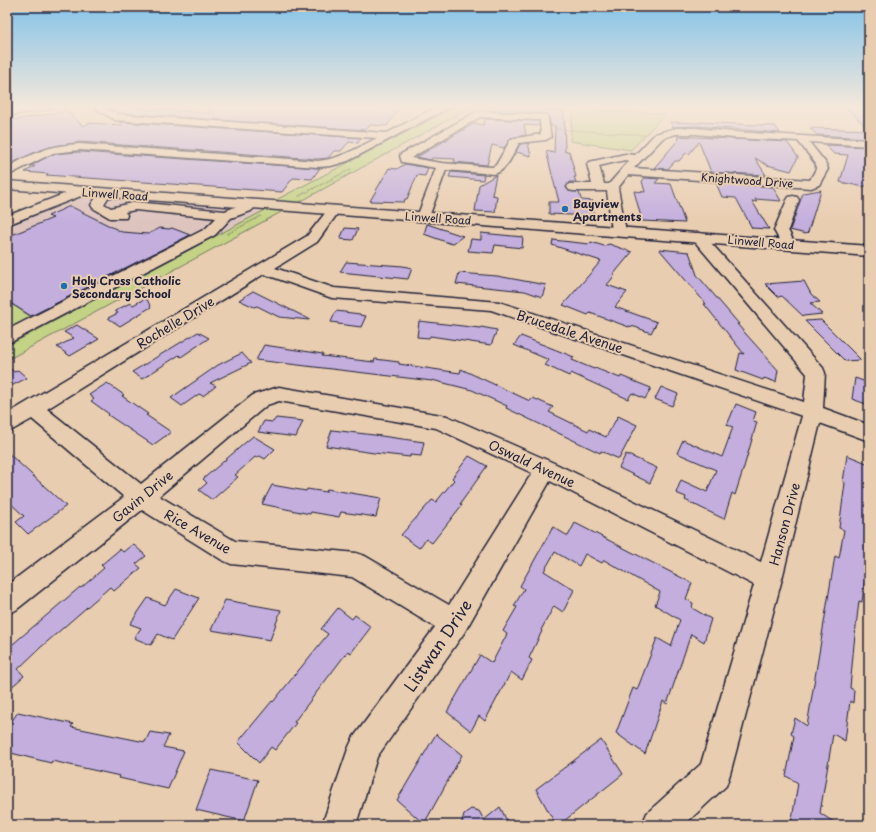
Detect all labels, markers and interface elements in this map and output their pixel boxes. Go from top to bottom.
street label: Knightwood Drive [700,168,794,192]
street label: Linwell Road [81,183,149,205]
place label: Bayview Apartments [573,195,642,225]
marker: Bayview Apartments [560,204,570,214]
street label: Linwell Road [404,207,472,229]
street label: Linwell Road [727,231,795,253]
place label: Holy Cross Catholic Secondary School [72,272,181,302]
marker: Holy Cross Catholic Secondary School [59,281,69,291]
street label: Rochelle Drive [133,291,218,353]
street label: Brucedale Avenue [514,305,626,357]
street label: Oswald Avenue [485,435,579,491]
street label: Gavin Drive [107,465,177,526]
street label: Hanson Drive [764,480,804,568]
street label: Rice Avenue [161,504,235,558]
street label: Listwan Drive [397,594,477,696]

